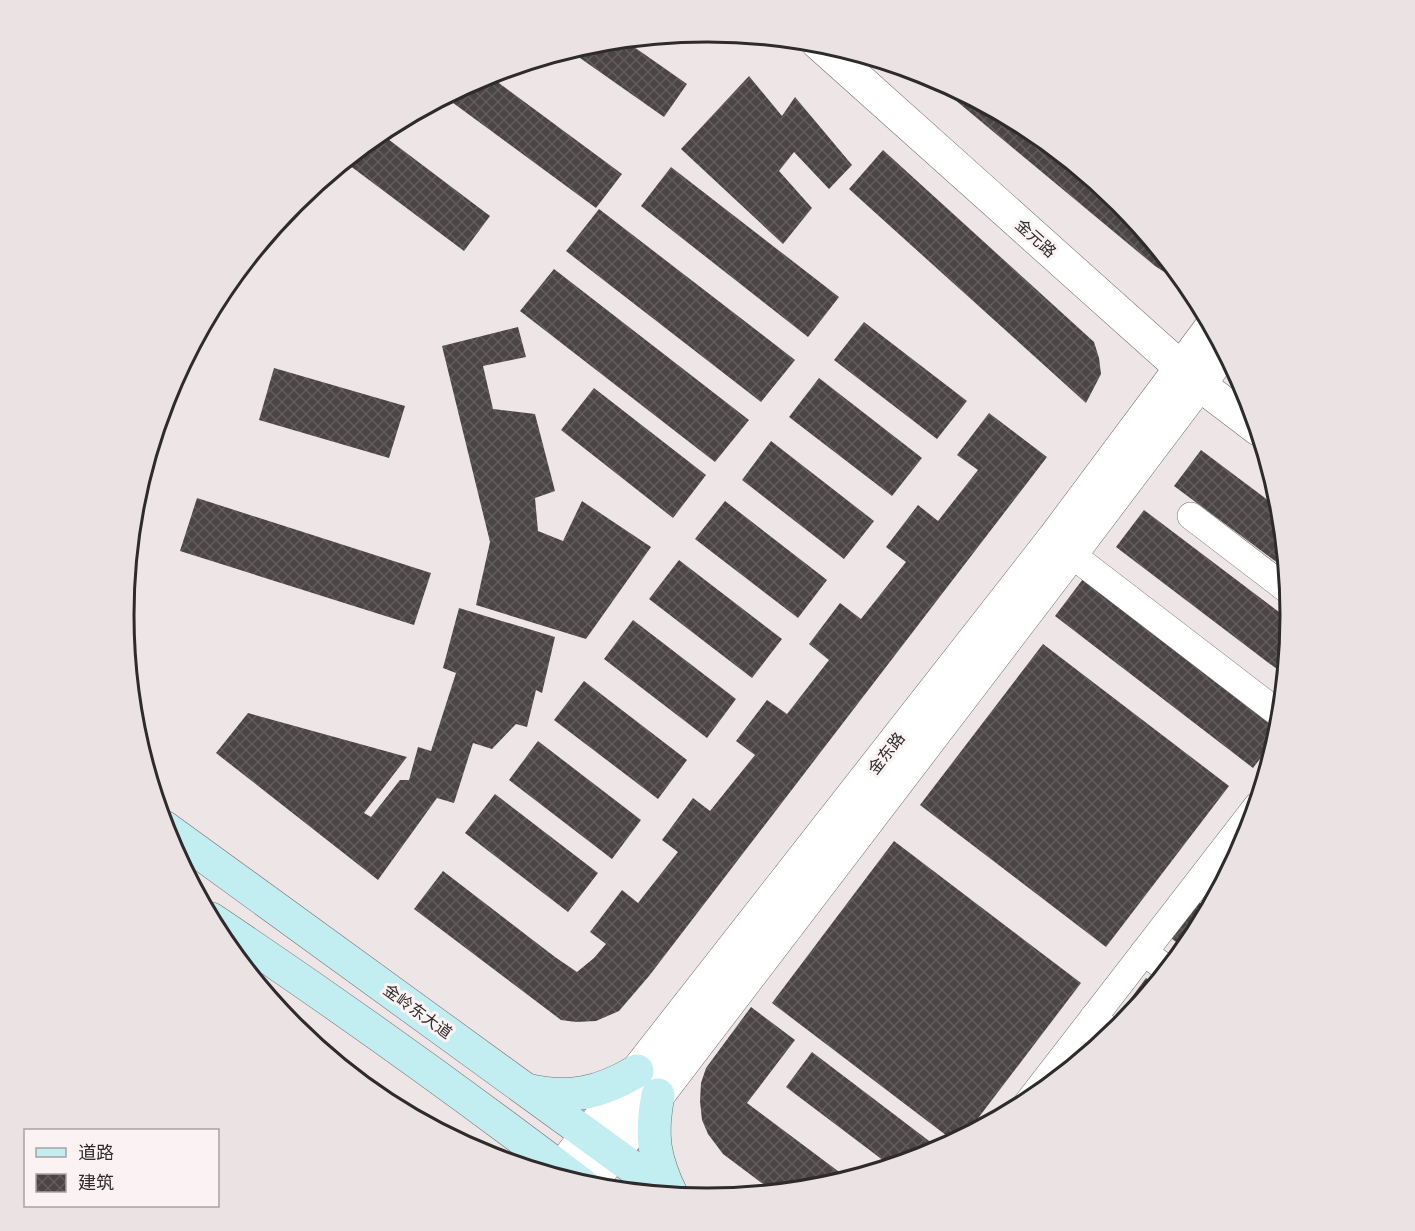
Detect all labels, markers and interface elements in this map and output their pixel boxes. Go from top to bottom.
street label: 金元路 [1010,216,1059,263]
street label: 金东路 [865,729,910,779]
street label: 金岭东大道 [379,981,455,1044]
legend [24,1129,219,1207]
text: 道路 [78,1143,114,1166]
text: 建筑 [78,1173,114,1196]

